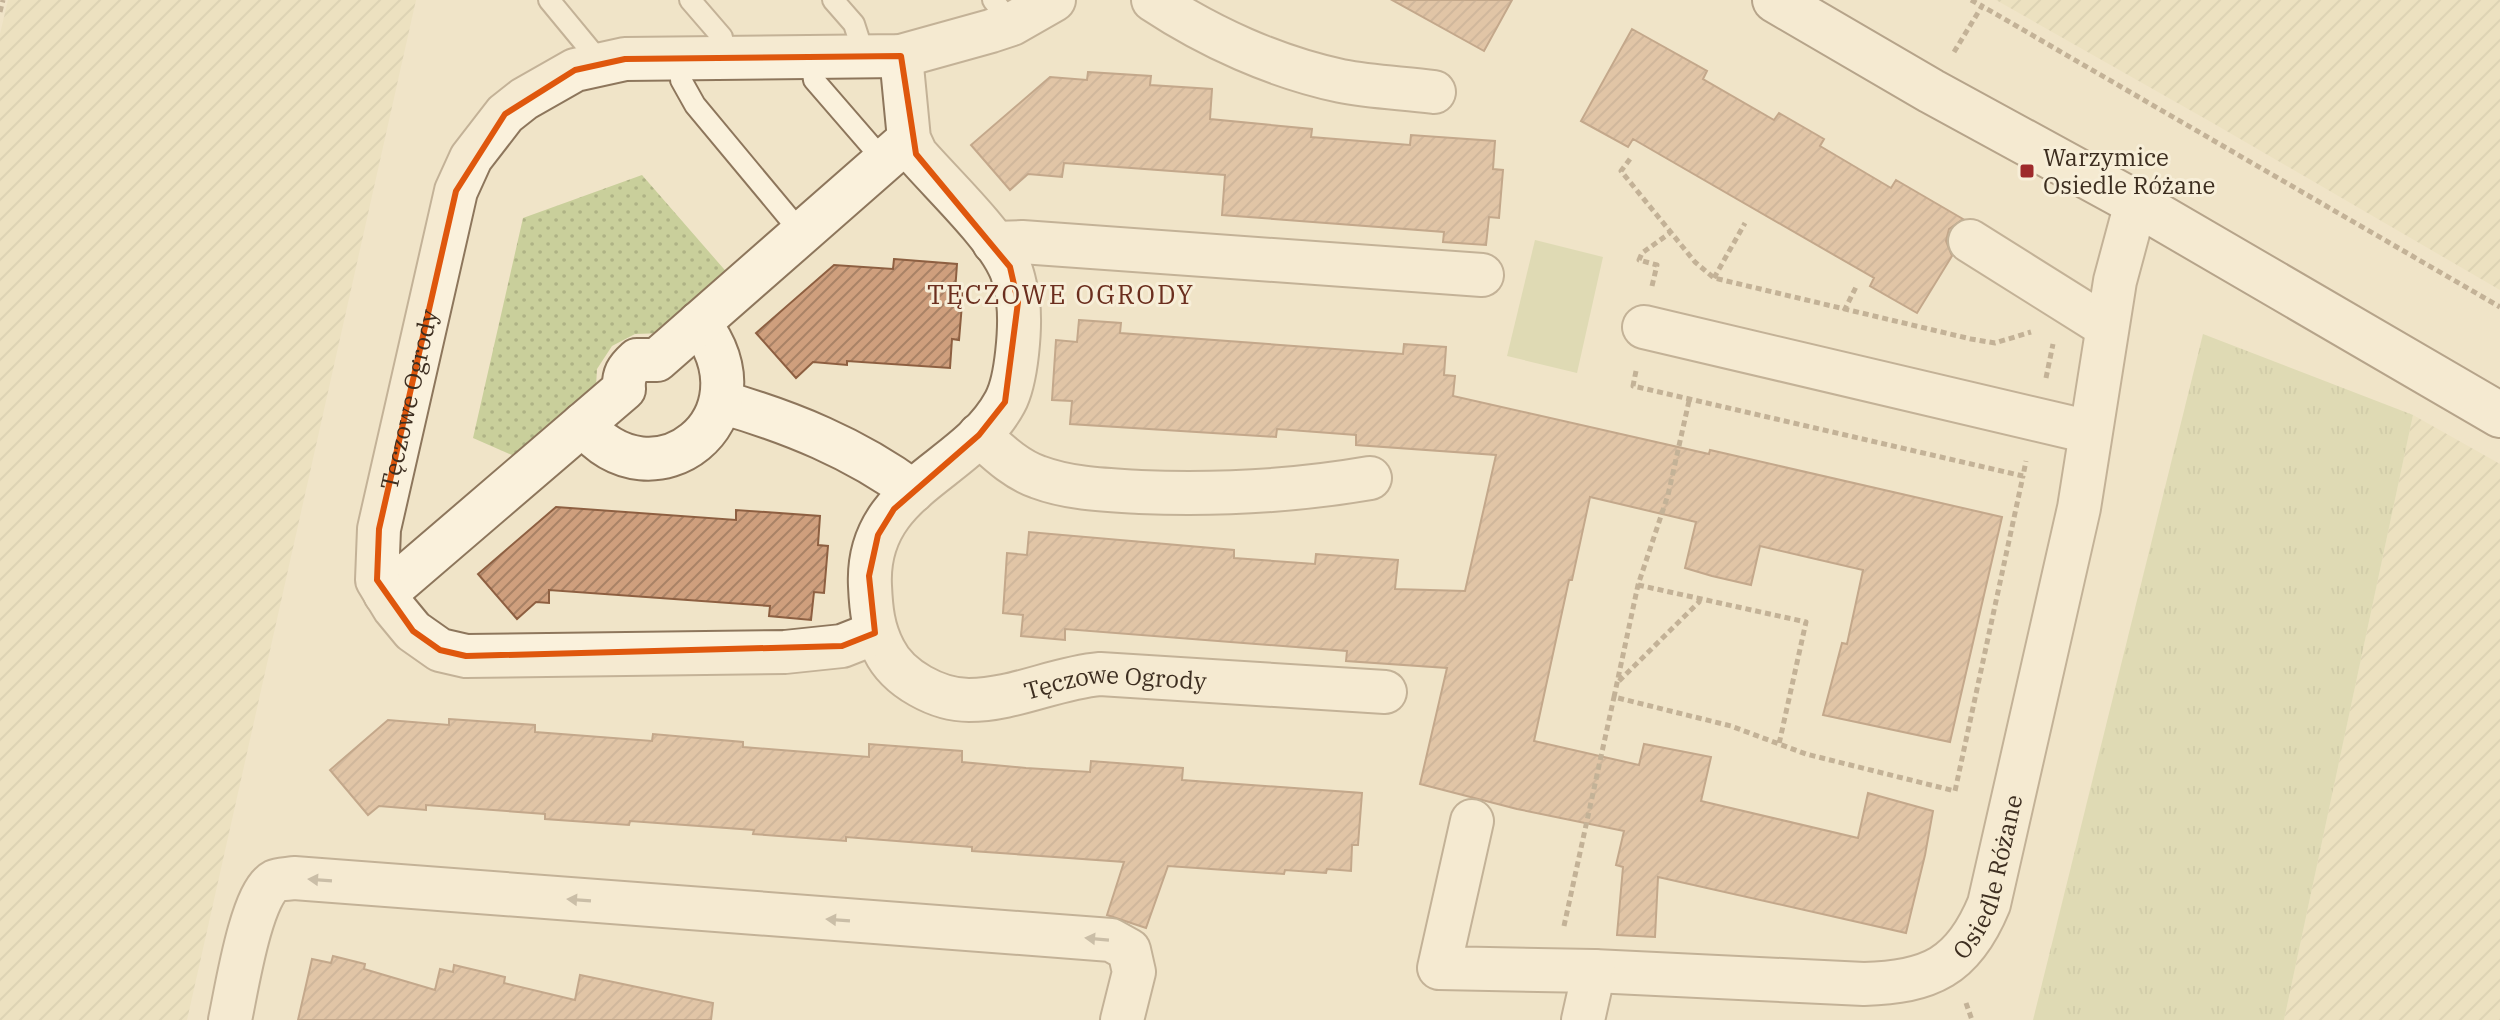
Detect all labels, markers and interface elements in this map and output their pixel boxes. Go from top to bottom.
place label: Warzymice Osiedle Różane [2043,141,2215,201]
marker: Warzymice Osiedle Różane [2018,162,2036,180]
district label: TĘCZOWE OGRODY [927,277,1195,311]
street label: Tęczowe Ogrody [372,306,445,493]
street label: Tęczowe Ogrody [1020,657,1208,707]
street label: Osiedle Różane [1945,791,2029,966]
one-way arrow [307,873,332,886]
one-way arrow [566,893,591,906]
one-way arrow [825,913,850,926]
one-way arrow [1085,933,1110,946]

